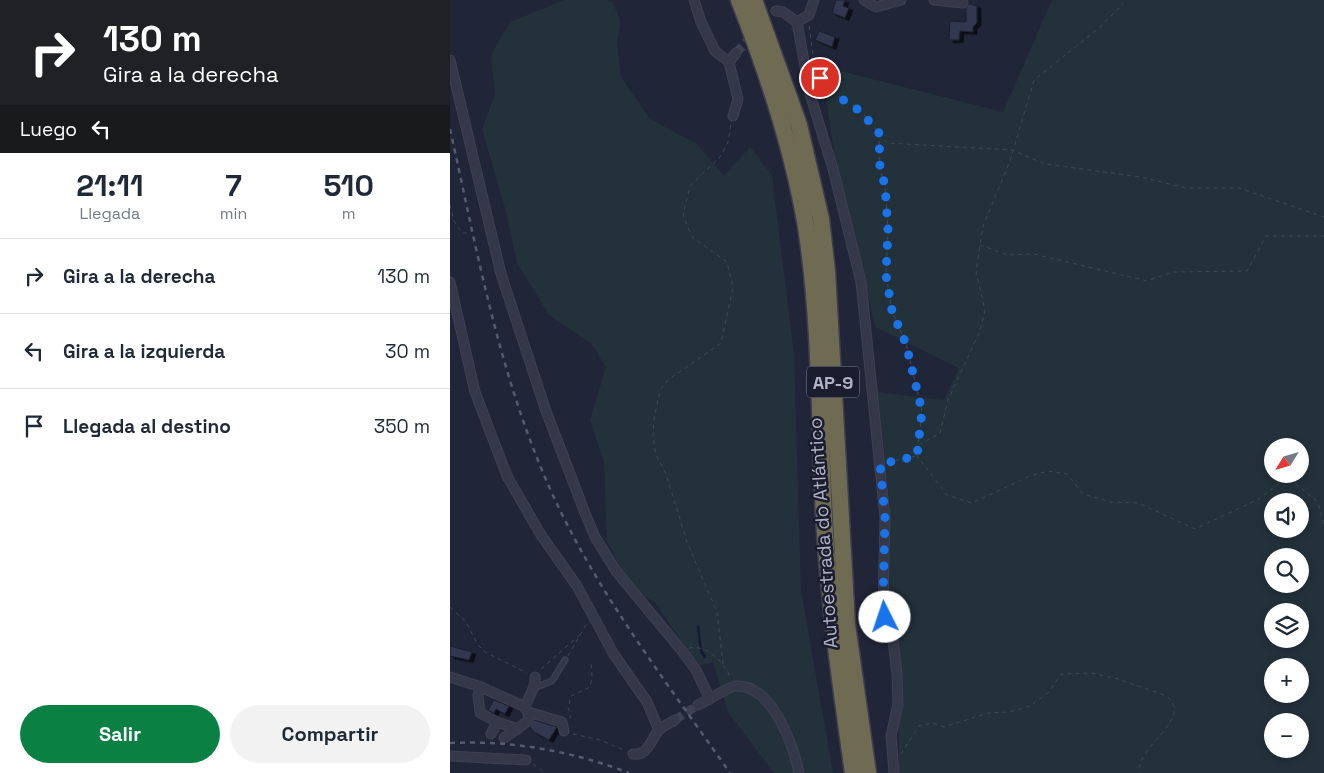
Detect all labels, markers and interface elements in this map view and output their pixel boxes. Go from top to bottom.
text: 130 m [103,17,202,61]
icon: right [20,20,85,85]
pin [799,57,841,99]
text: Gira a la derecha [103,60,279,88]
icon: arrive [806,64,834,92]
icon: left [87,115,115,143]
text: Luego [20,117,77,142]
text: 21:11 [76,166,144,205]
text: 7 [225,166,242,205]
text: 510 [323,166,374,205]
text: Llegada [79,203,140,224]
text: min [220,203,247,224]
text: m [342,203,355,224]
icon: right [20,262,48,290]
text: Gira a la derecha [63,264,215,289]
text: 130 m [377,264,430,289]
icon: left [20,337,48,365]
text: Gira a la izquierda [63,339,225,364]
text: 30 m [385,339,430,364]
road number: AP-9 [807,367,859,398]
icon: arrive [20,412,48,440]
text: Llegada al destino [63,414,231,439]
text: 350 m [374,414,430,439]
street label: Autoestrada do Atlántico [802,417,844,649]
north arrow [1264,438,1309,482]
map controls [1264,438,1309,758]
button: sound [1264,493,1309,538]
button: search [1264,548,1309,593]
position arrow [858,590,910,642]
button: layers [1264,603,1309,648]
button: + [1264,658,1309,703]
button: Salir [20,705,220,763]
button: Compartir [230,705,430,763]
button: − [1264,713,1309,758]

